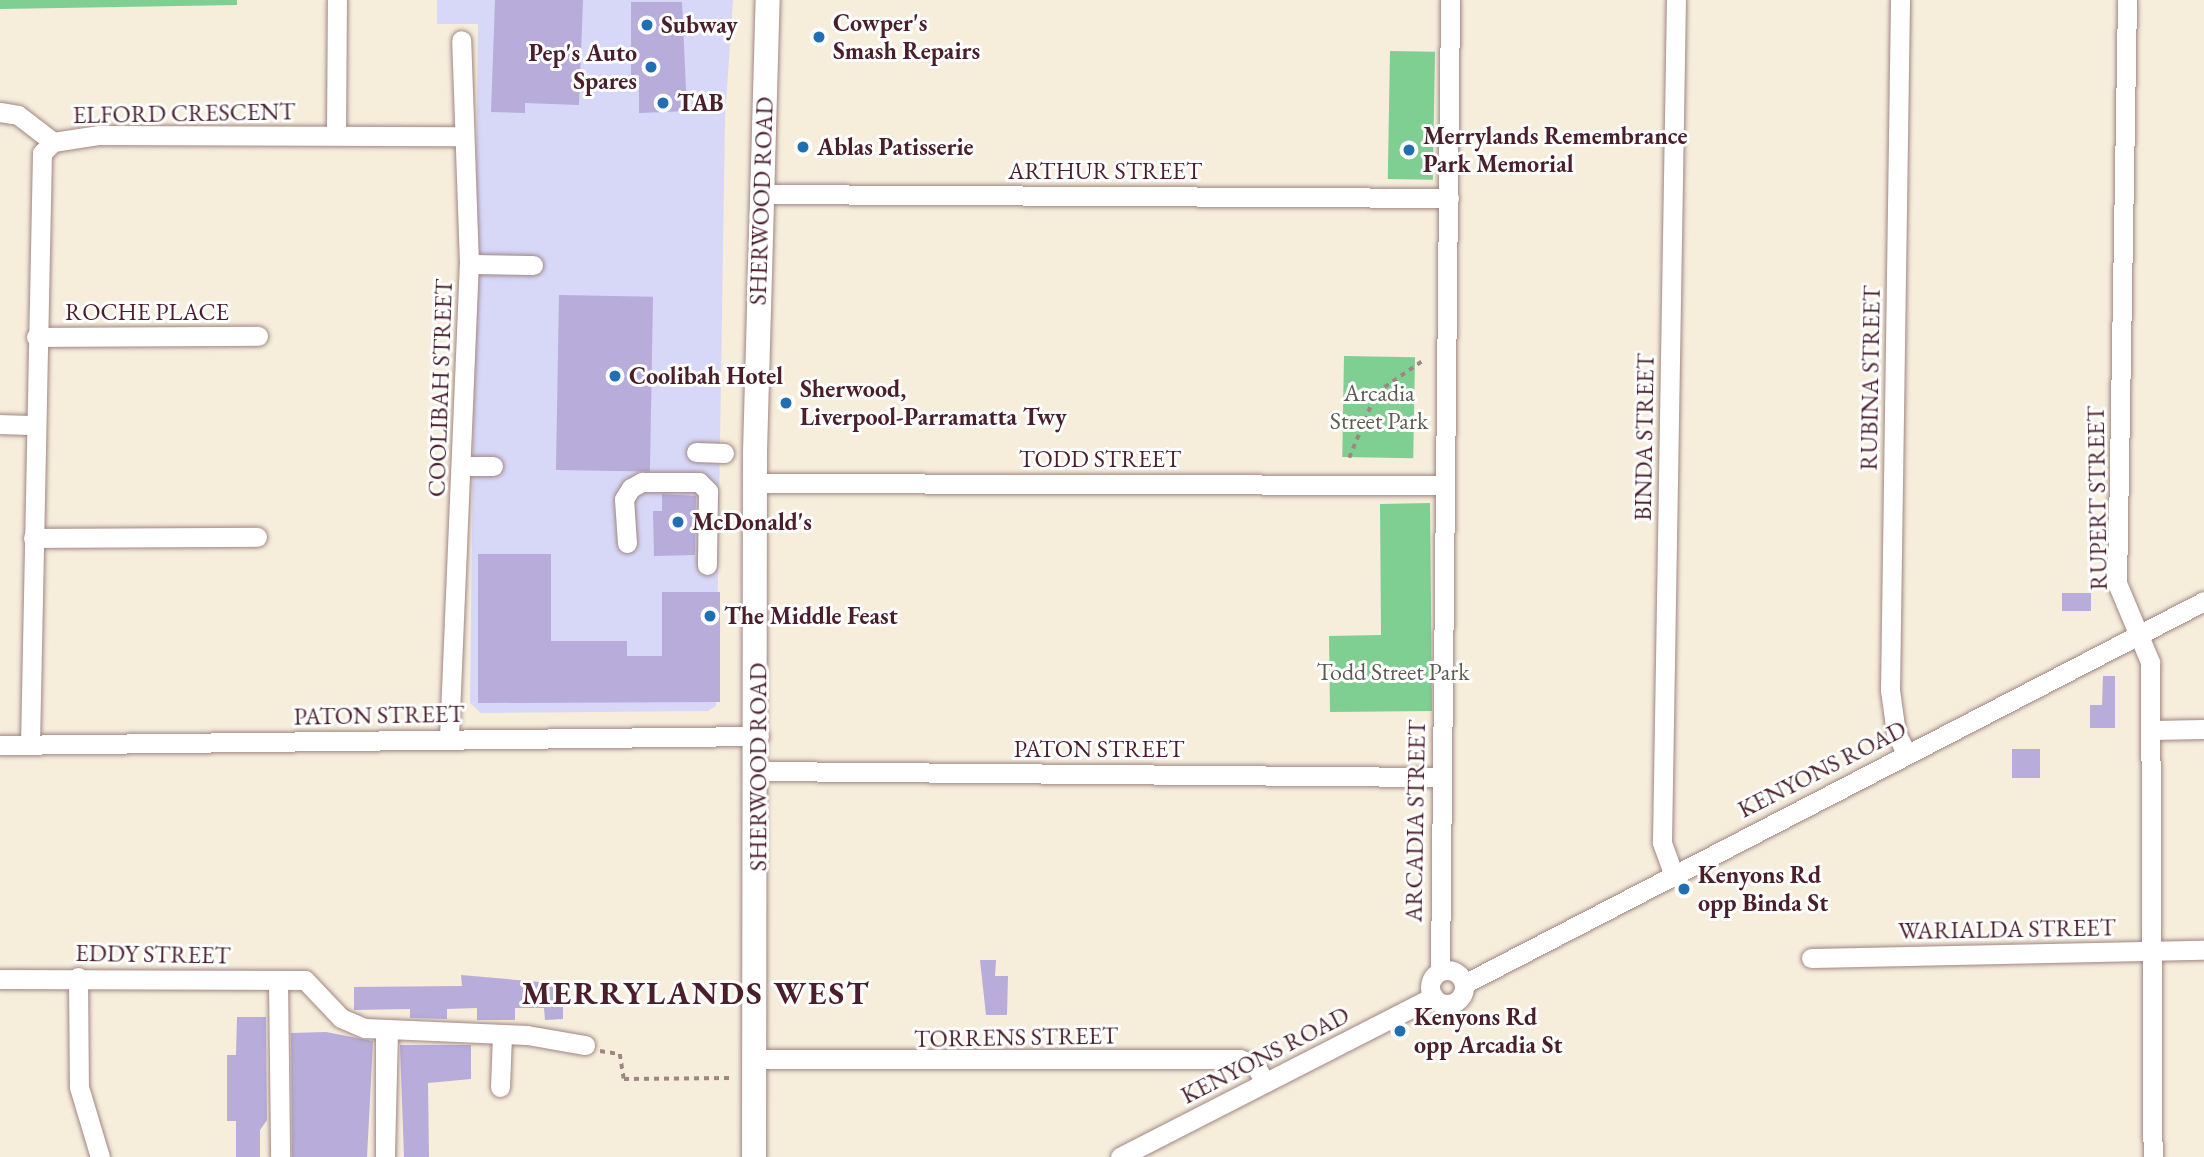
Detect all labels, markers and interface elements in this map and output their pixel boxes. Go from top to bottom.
place label: Cowper's Smash Repairs [833,9,980,65]
place label: Subway [661,11,738,39]
marker: Subway [639,17,655,33]
marker: Cowper's Smash Repairs [811,29,827,45]
place label: Pep's Auto Spares [529,39,637,95]
marker: Pep's Auto Spares [643,59,659,75]
place label: TAB [677,89,724,117]
marker: TAB [655,95,671,111]
street label: SHERWOOD ROAD [743,96,779,306]
street label: ELFORD CRESCENT [72,97,296,129]
place label: Merrylands Remembrance Park Memorial [1423,122,1688,178]
place label: Ablas Patisserie [817,133,973,161]
marker: Ablas Patisserie [795,139,811,155]
marker: Merrylands Remembrance Park Memorial [1401,142,1417,158]
street label: ARTHUR STREET [1008,157,1202,185]
street label: COOLIBAH STREET [422,278,458,498]
street label: RUBINA STREET [1854,285,1886,471]
street label: ROCHE PLACE [65,298,229,326]
street label: BINDA STREET [1628,353,1660,521]
place label: Coolibah Hotel [629,362,783,390]
marker: Coolibah Hotel [607,368,623,384]
place label: Sherwood, Liverpool-Parramatta Twy [800,375,1067,431]
park label: Arcadia Street Park [1330,379,1428,435]
marker: Sherwood, Liverpool-Parramatta Twy [778,395,794,411]
street label: RUPERT STREET [2081,405,2113,591]
street label: TODD STREET [1019,445,1181,473]
place label: McDonald's [692,508,812,536]
marker: McDonald's [670,514,686,530]
place label: The Middle Feast [724,602,898,630]
marker: The Middle Feast [702,608,718,624]
park label: Todd Street Park [1317,658,1469,686]
street label: SHERWOOD ROAD [744,663,772,871]
street label: PATON STREET [293,699,465,731]
street label: KENYONS ROAD [1733,714,1911,824]
street label: ARCADIA STREET [1399,719,1431,923]
street label: PATON STREET [1014,735,1184,763]
place label: Kenyons Rd opp Binda St [1698,861,1828,917]
marker: Kenyons Rd opp Binda St [1676,881,1692,897]
street label: WARIALDA STREET [1898,913,2116,945]
street label: EDDY STREET [75,938,231,970]
district label: MERRYLANDS WEST [523,974,869,1012]
street label: KENYONS ROAD [1176,1000,1354,1110]
place label: Kenyons Rd opp Arcadia St [1414,1003,1563,1059]
street label: TORRENS STREET [914,1021,1118,1053]
marker: Kenyons Rd opp Arcadia St [1392,1023,1408,1039]

